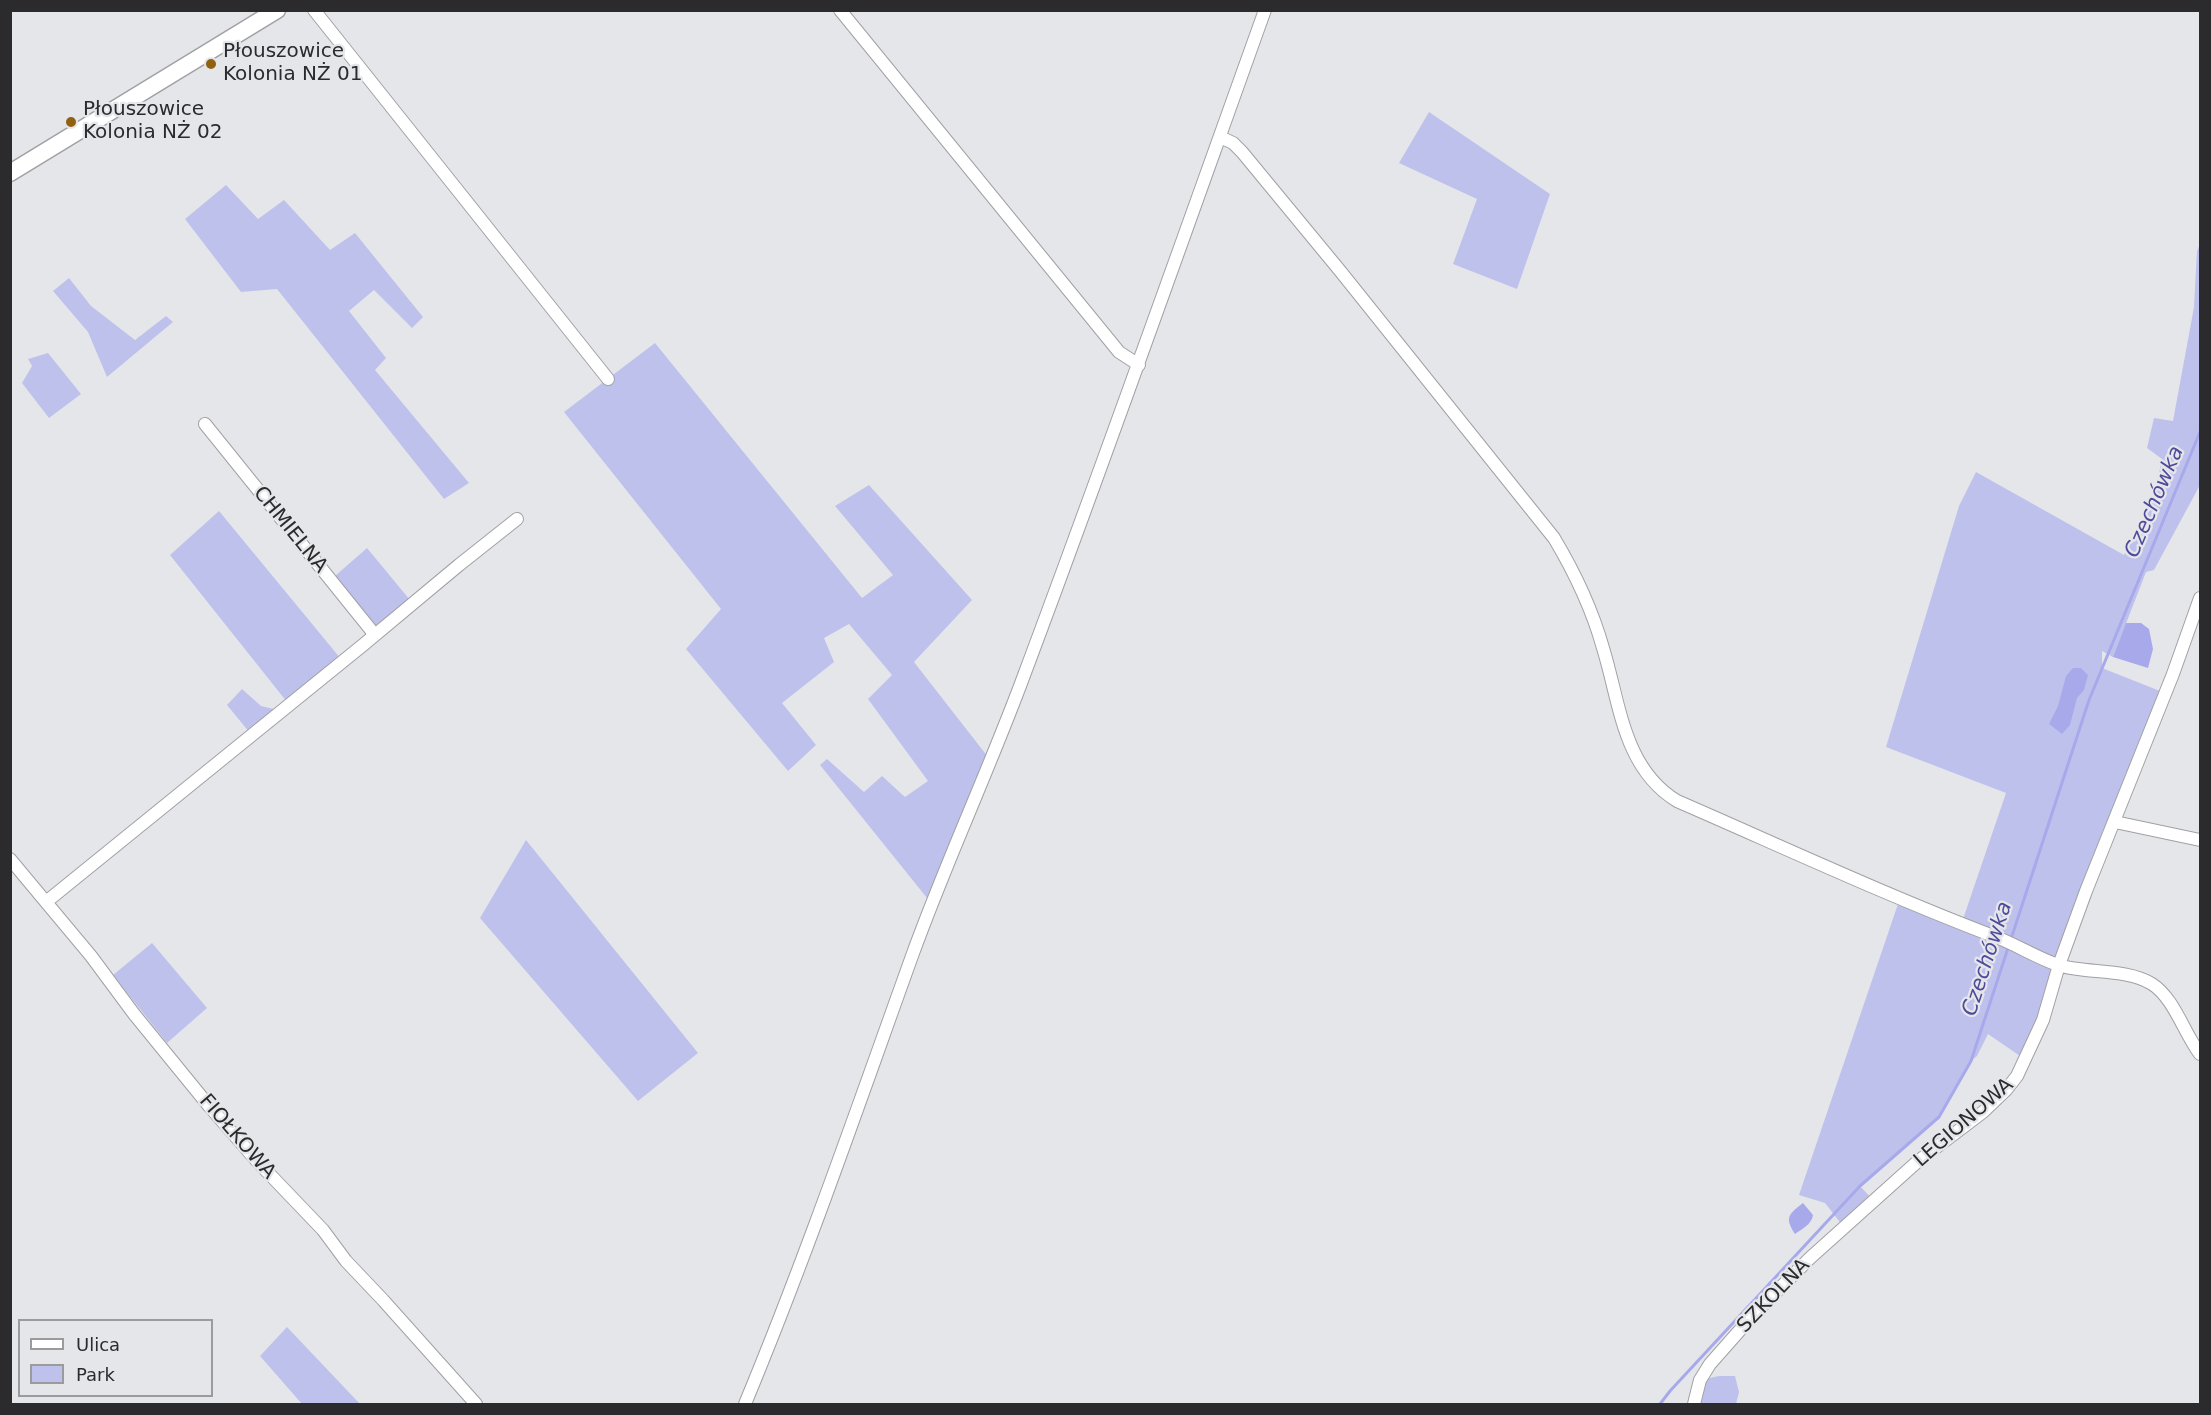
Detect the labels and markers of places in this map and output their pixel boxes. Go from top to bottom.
place label: Płouszowice Kolonia NŻ 01 [223,40,362,87]
marker: Płouszowice Kolonia NŻ 01 [204,57,218,71]
place label: Płouszowice Kolonia NŻ 02 [83,98,222,145]
marker: Płouszowice Kolonia NŻ 02 [64,115,78,129]

